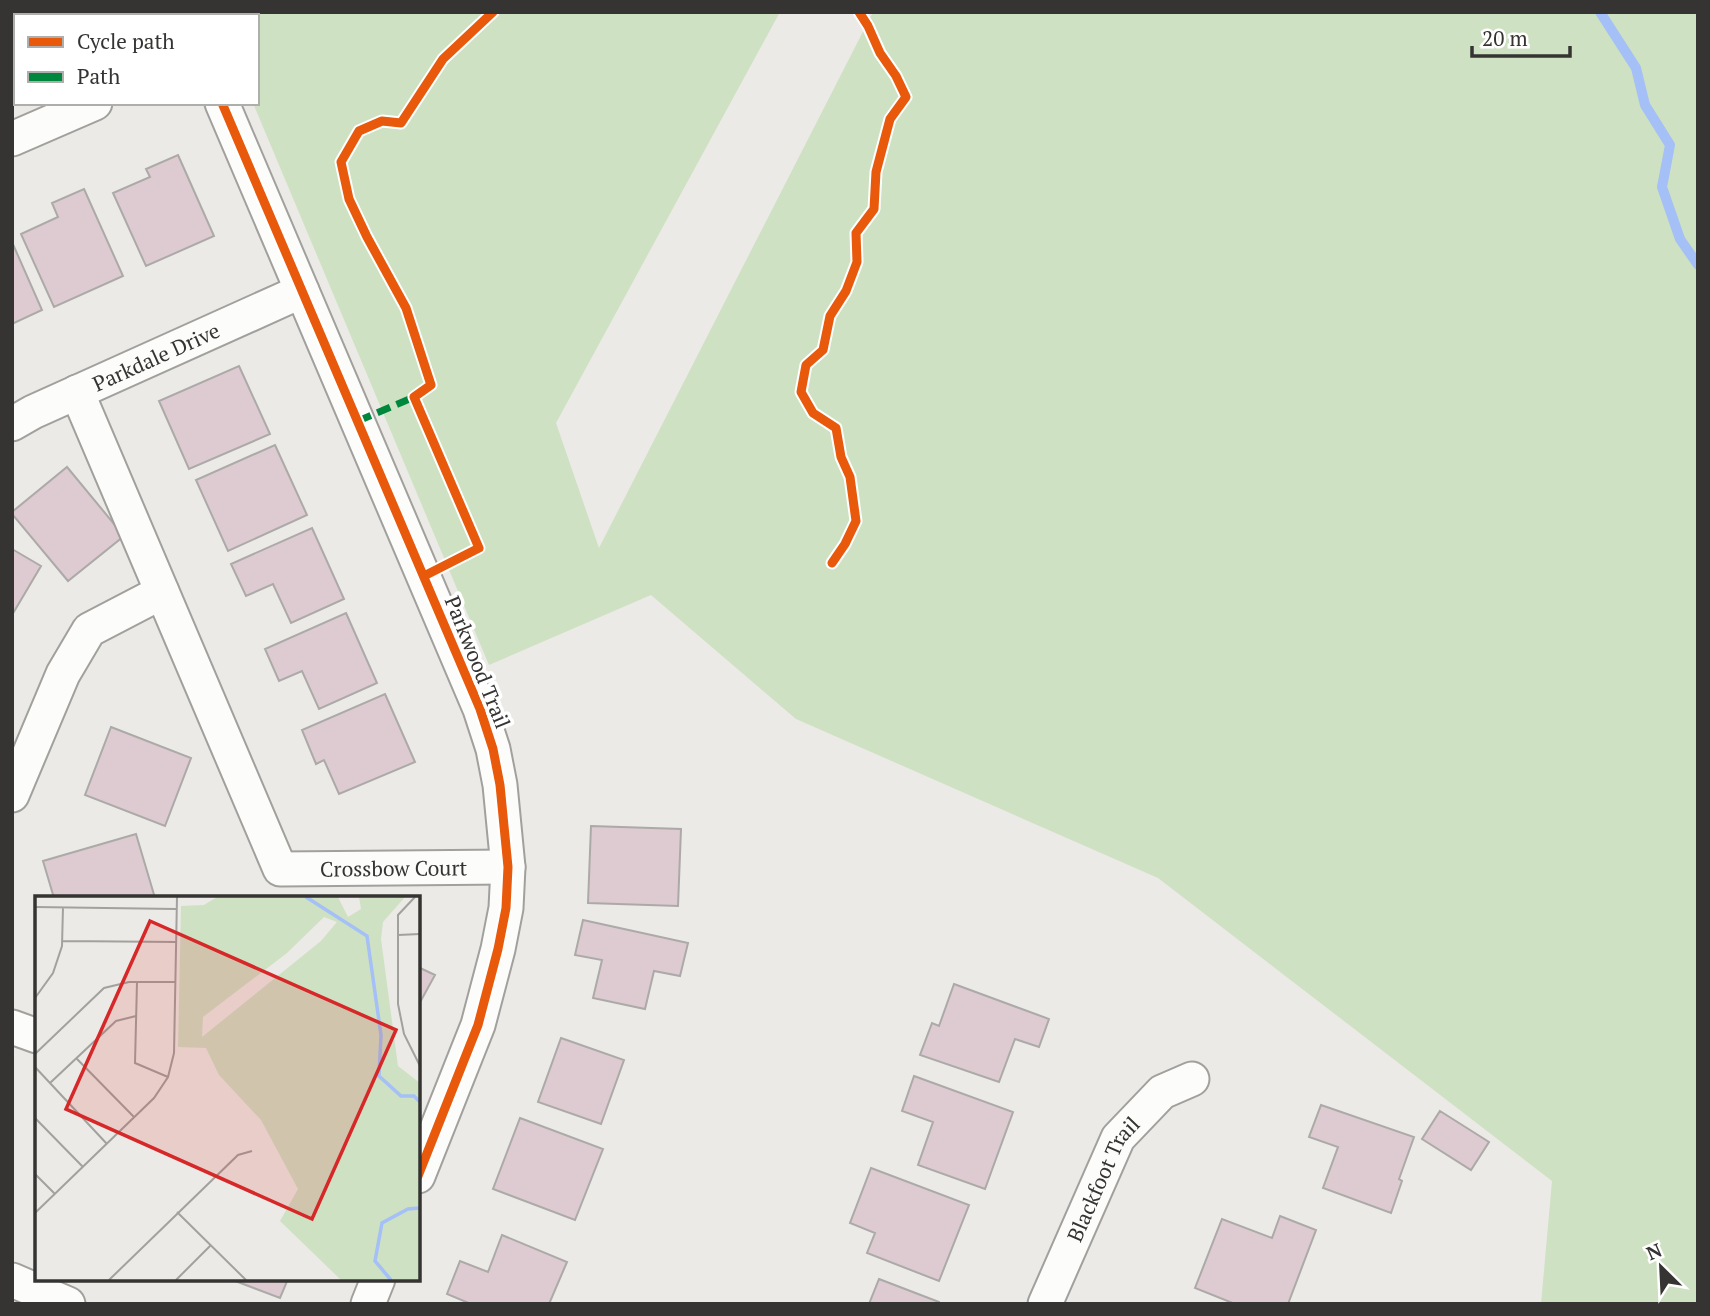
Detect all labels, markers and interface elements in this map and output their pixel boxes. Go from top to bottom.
legend [14,14,259,105]
scale bar [1472,14,1570,58]
text: 20 m [1482,24,1528,52]
text: Cycle path [77,27,175,55]
text: Path [77,62,120,90]
street label: Parkdale Drive [88,316,224,397]
street label: Parkwood Trail [439,592,517,732]
street label: Crossbow Court [320,853,468,883]
inset map [35,896,420,1281]
street label: Blackfoot Trail [1060,1110,1145,1246]
north arrow [1626,1232,1696,1302]
text: N [1642,1236,1666,1265]

